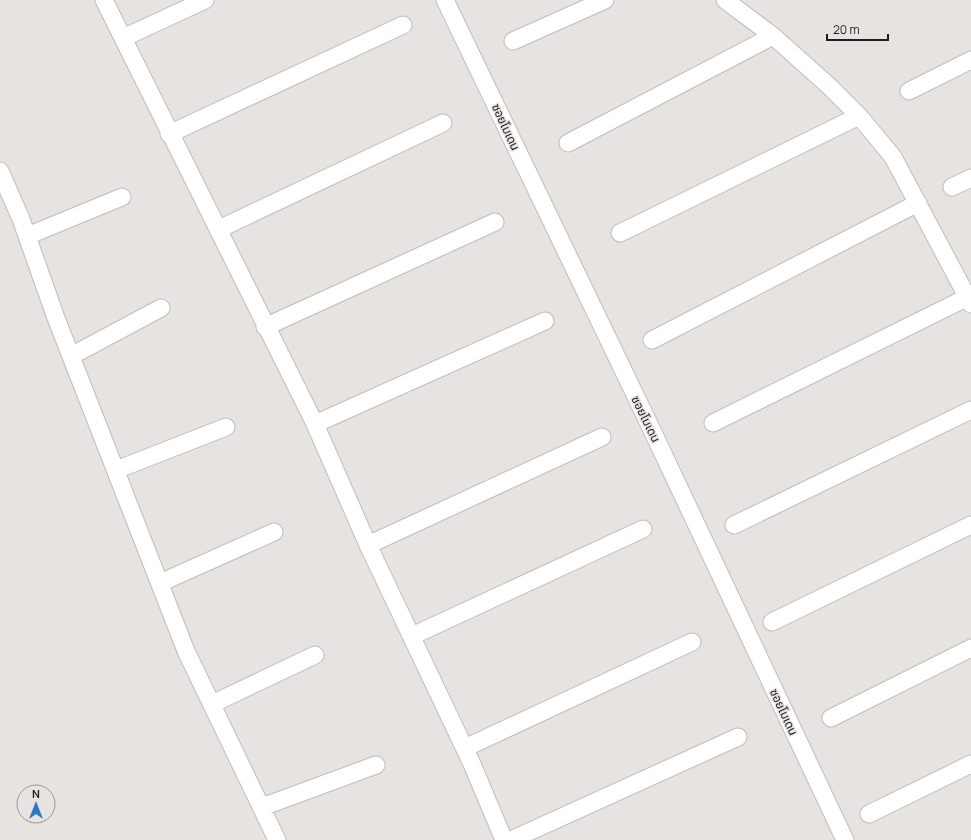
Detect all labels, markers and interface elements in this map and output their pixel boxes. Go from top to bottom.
scale bar [827,16,888,42]
text: 20 m [833,21,860,38]
street label: ซอยโมเดน [488,101,524,153]
street label: ซอยโมเดน [627,393,665,445]
street label: ซอยโมเดน [766,686,802,738]
north arrow [16,784,56,824]
text: N [32,786,40,801]

